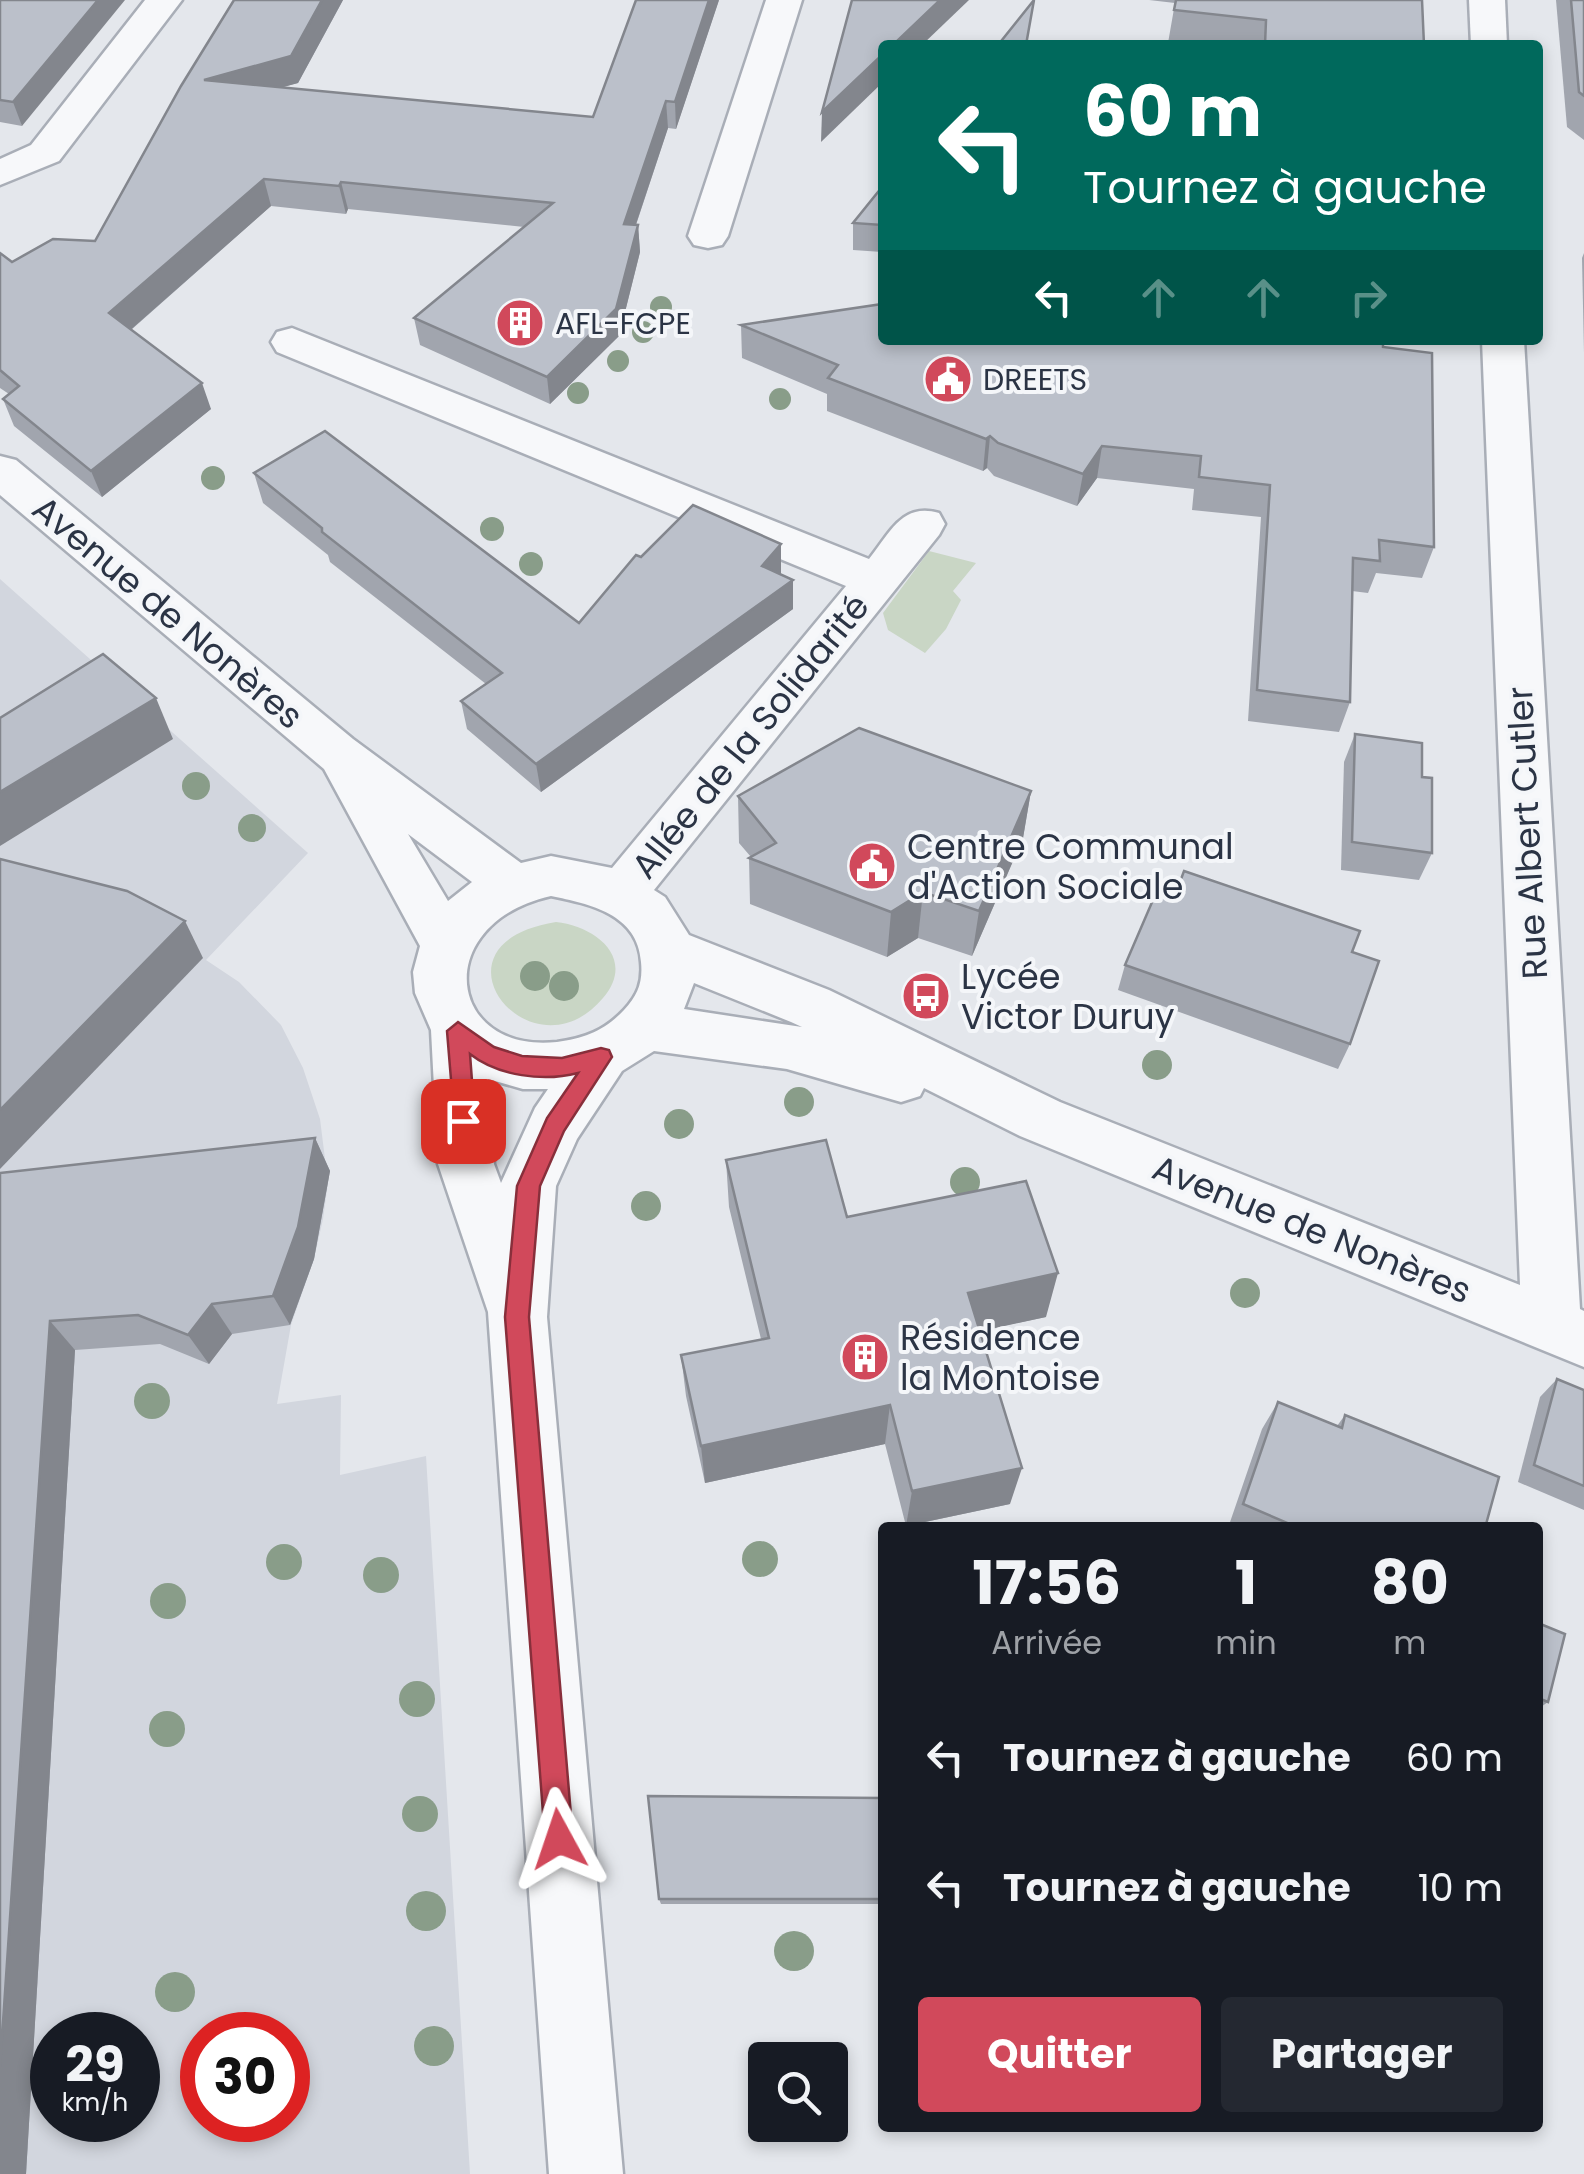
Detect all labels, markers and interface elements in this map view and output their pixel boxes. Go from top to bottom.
text: 60 m [1083,62,1262,161]
icon: left [918,80,1048,210]
text: Tournez à gauche [1083,156,1487,219]
icon: left [1026,270,1081,325]
icon: ahead [1131,270,1186,325]
icon: ahead [1236,270,1291,325]
icon: right [1341,270,1396,325]
building icon: AFL-FCPE [494,297,546,349]
place label: AFL-FCPE [555,302,691,345]
public building icon: DREETS [922,353,974,405]
place label: DREETS [983,358,1087,401]
street label: Avenue de Nonères [22,484,314,740]
street label: Allée de la Solidarité [620,583,880,889]
street label: Rue Albert Cutler [1495,685,1559,981]
place label: Centre Communal d'Action Sociale [907,822,1234,911]
public building icon: Centre Communal d'Action Sociale [846,840,898,892]
place label: Lycée Victor Duruy [961,952,1175,1041]
bus stop icon: Lycée Victor Duruy [900,970,952,1022]
pin [421,1079,506,1164]
icon: arrive [436,1094,491,1149]
street label: Avenue de Nonères [1145,1143,1479,1315]
place label: Résidence la Montoise [900,1313,1100,1402]
building icon: Résidence la Montoise [839,1331,891,1383]
text: 17:56 [972,1541,1121,1625]
text: 1 [1235,1541,1257,1625]
text: 80 [1371,1541,1449,1625]
text: Arrivée [991,1620,1102,1665]
text: min [1215,1620,1277,1665]
text: m [1393,1620,1426,1665]
icon: left [918,1730,973,1785]
text: Tournez à gauche [1003,1731,1351,1784]
text: 60 m [1406,1731,1503,1784]
position arrow [507,1787,611,1891]
icon: left [918,1860,973,1915]
text: Tournez à gauche [1003,1861,1351,1914]
text: 10 m [1418,1861,1503,1914]
button: Quitter [918,1997,1201,2112]
button: Partager [1221,1997,1503,2112]
speed limit sign: 30 [180,2012,310,2142]
text: 29 [65,2029,125,2100]
map controls [748,2042,848,2142]
button: search [748,2042,848,2142]
text: km/h [62,2085,128,2120]

